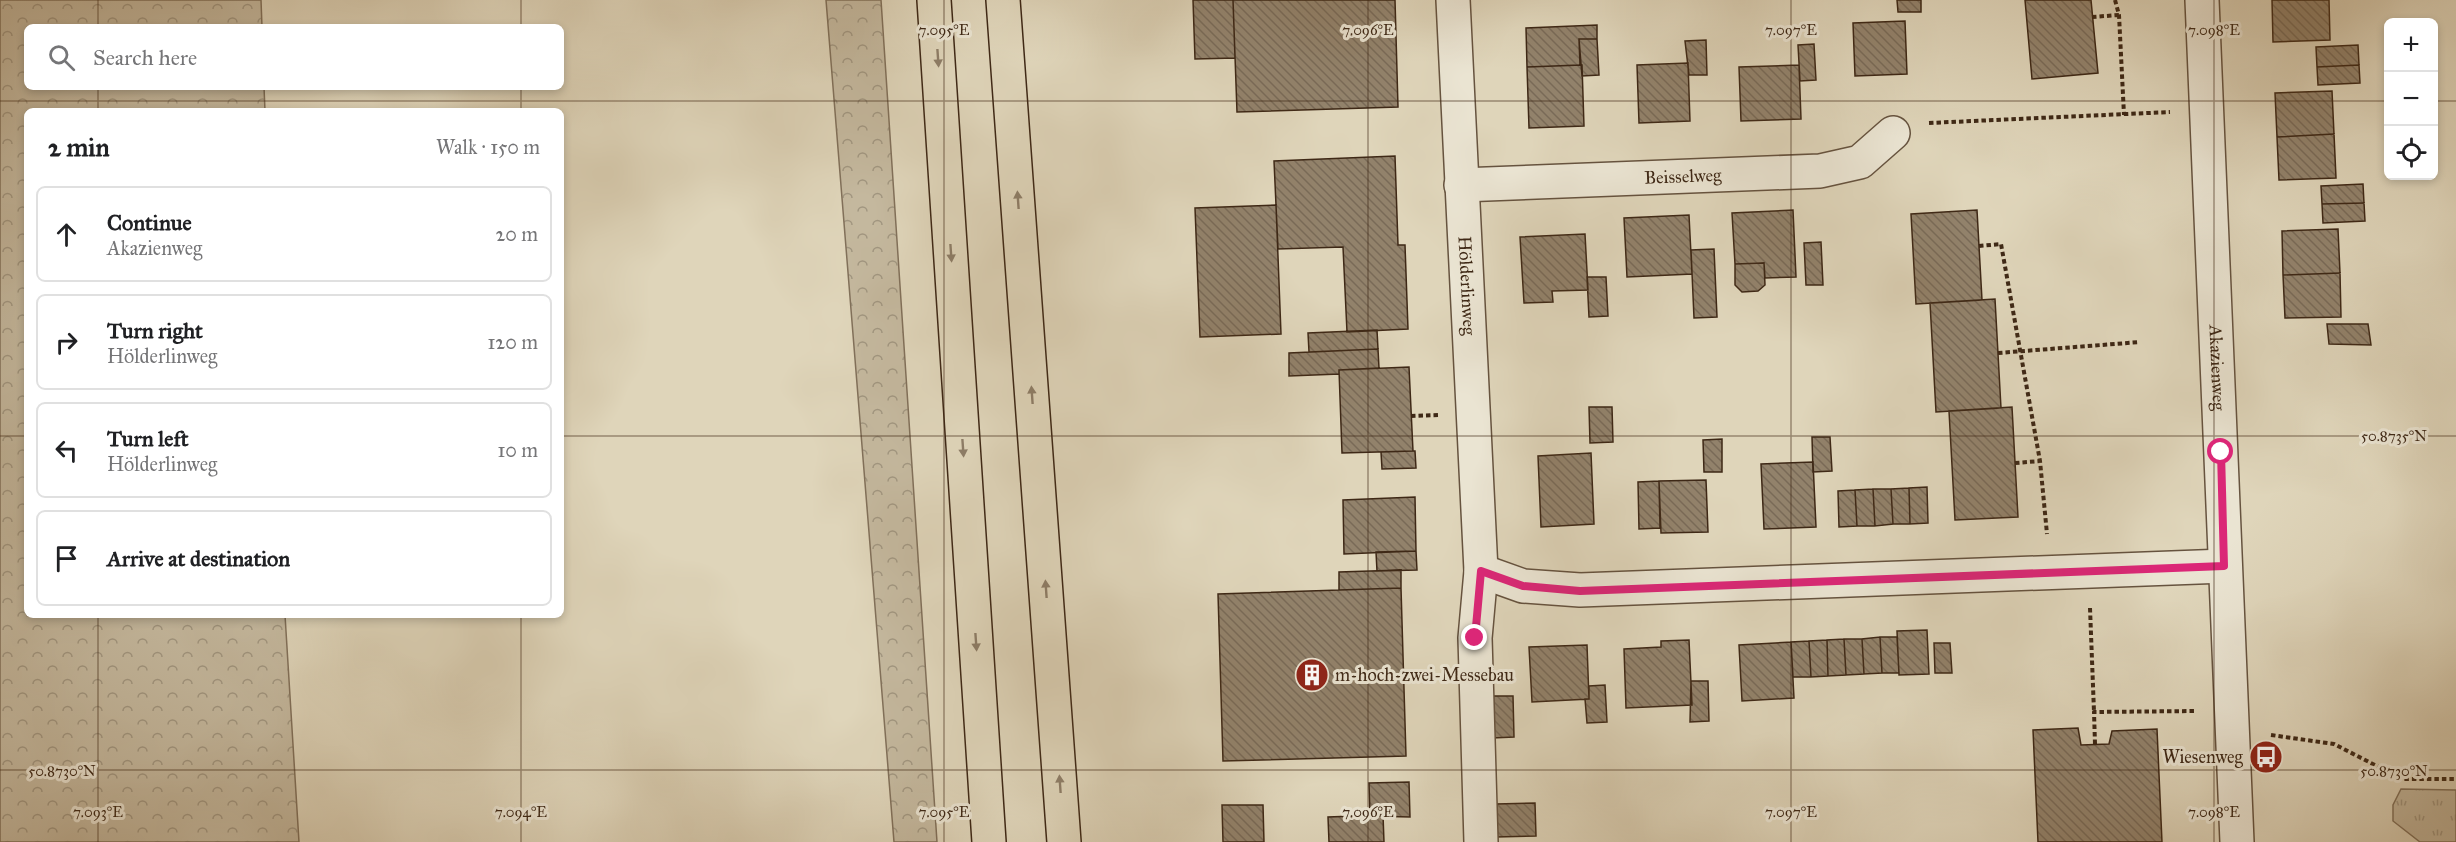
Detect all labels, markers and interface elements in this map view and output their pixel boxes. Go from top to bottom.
map controls [2384,18,2438,180]
button: + [2384,18,2438,72]
text: 7.095°E [919,21,970,39]
text: 7.096°E [1342,21,1394,39]
text: 7.097°E [1765,21,1817,39]
text: 7.098°E [2188,21,2240,39]
search box [24,24,564,90]
icon: search [45,41,78,74]
text: Search here [93,44,197,71]
one-way arrow [934,49,943,68]
button: − [2384,72,2438,126]
button: locate [2384,126,2438,180]
text: 2 min [48,131,109,163]
text: Walk · 150 m [436,135,540,159]
street label: Beisselweg [1644,164,1722,189]
one-way arrow [1013,191,1022,210]
text: Continue [107,209,192,236]
icon: ahead [50,218,83,251]
text: 20 m [495,222,538,246]
street label: Hölderlinweg [1454,235,1480,337]
text: Akazienweg [107,236,202,260]
one-way arrow [946,244,955,263]
text: Turn right [107,317,203,344]
street label: Akazienweg [2204,323,2230,412]
icon: right [50,326,83,359]
text: 120 m [487,330,538,354]
text: Hölderlinweg [107,344,217,368]
one-way arrow [1027,385,1036,404]
text: Turn left [107,425,189,452]
text: 50.8735°N [2361,427,2427,445]
icon: left [50,434,83,467]
text: 10 m [497,438,538,462]
one-way arrow [959,438,968,457]
route start [2207,438,2233,464]
text: Hölderlinweg [107,452,217,476]
icon: arrive [50,542,83,575]
text: Arrive at destination [107,545,290,572]
one-way arrow [1041,580,1050,599]
route end [1461,624,1487,650]
one-way arrow [971,633,980,652]
building icon: m-hoch-zwei-Messebau [1294,657,1330,693]
place label: m-hoch-zwei-Messebau [1335,664,1514,686]
bus stop icon: Wiesenweg [2248,739,2284,775]
place label: Wiesenweg [2162,746,2244,769]
text: 50.8730°N [28,762,96,780]
text: 50.8730°N [2360,762,2428,780]
one-way arrow [1055,774,1065,793]
text: 7.093°E [73,803,123,821]
text: 7.094°E [495,803,547,821]
text: 7.095°E [919,803,970,821]
text: 7.096°E [1342,803,1394,821]
text: 7.097°E [1765,803,1817,821]
text: 7.098°E [2188,803,2240,821]

